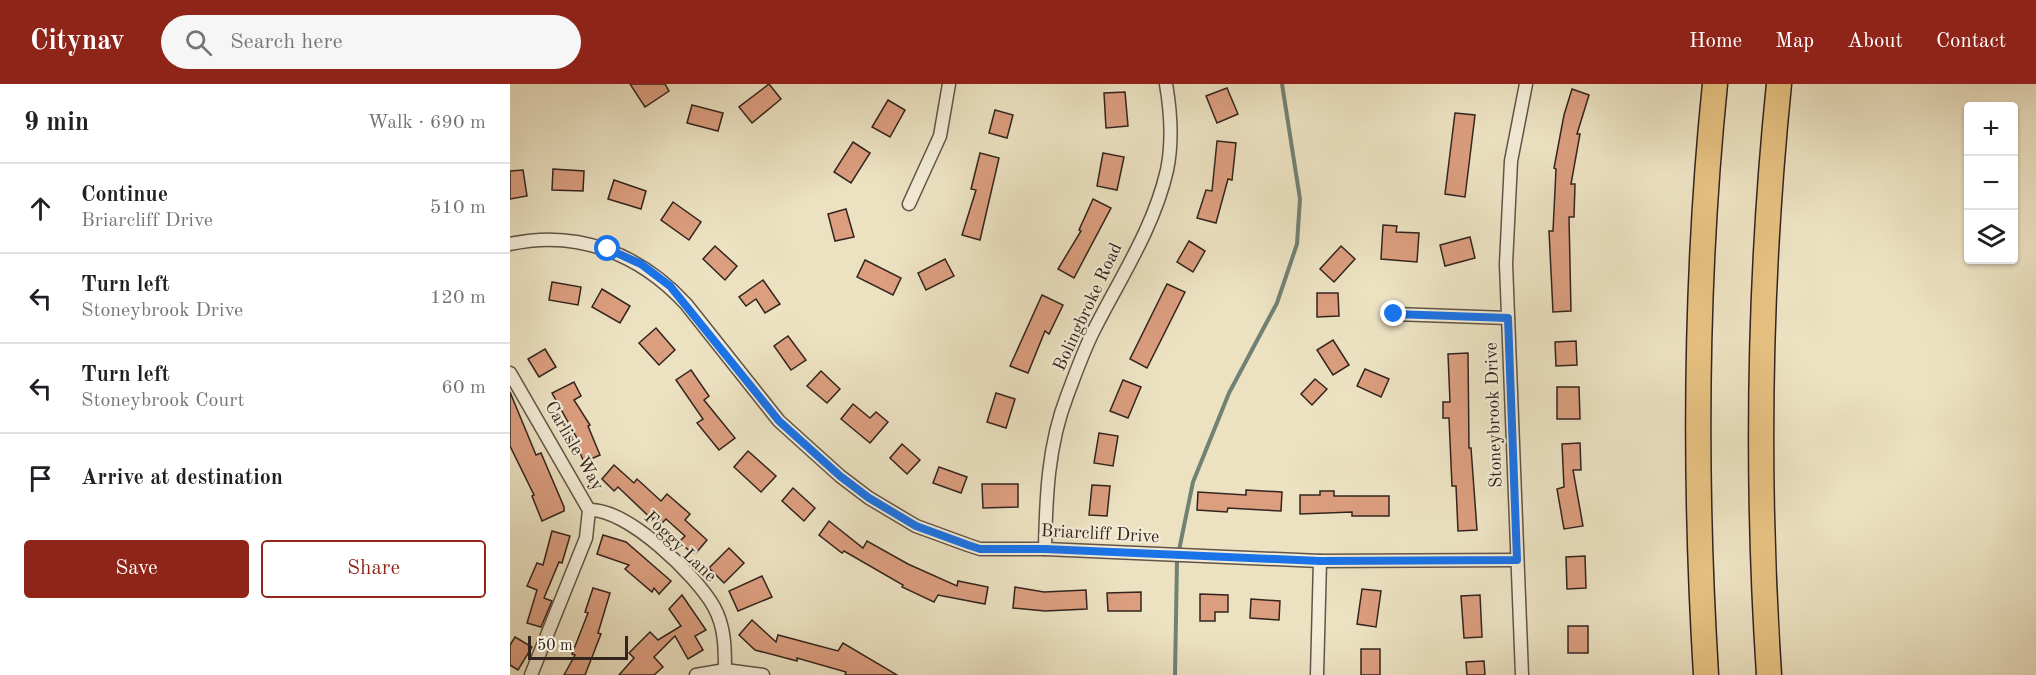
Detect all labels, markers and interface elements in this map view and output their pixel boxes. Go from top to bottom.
search box [161,15,581,69]
icon: search [182,26,215,59]
text: Citynav [30,28,125,56]
text: Search here [230,31,343,53]
text: Home [1689,31,1742,52]
text: Map [1775,31,1814,52]
text: About [1847,31,1903,52]
text: Contact [1936,31,2006,52]
map controls [1964,102,2018,264]
button: + [1964,102,2018,156]
text: 9 min [24,110,89,136]
text: Walk · 690 m [367,113,486,133]
button: − [1964,156,2018,210]
text: Continue [81,184,168,206]
icon: ahead [24,192,57,225]
text: 510 m [430,198,486,218]
button: layers [1964,210,2018,264]
text: Briarcliff Drive [81,211,213,231]
route start [594,235,620,261]
street label: Bolingbroke Road [1051,240,1125,374]
text: Turn left [81,274,170,296]
icon: left [24,282,57,315]
text: 120 m [430,288,486,308]
route end [1380,300,1406,326]
text: Stoneybrook Drive [81,301,243,321]
street label: Stoneybrook Drive [1482,342,1506,488]
text: Turn left [81,364,170,386]
icon: left [24,372,57,405]
text: 60 m [441,378,486,398]
text: Stoneybrook Court [81,391,244,411]
street label: Carlisle Way [541,398,607,494]
icon: arrive [24,462,57,495]
text: Arrive at destination [81,467,283,489]
street label: Foggy Lane [640,508,720,586]
street label: Briarcliff Drive [1040,522,1160,546]
button: Save [24,540,249,598]
button: Share [261,540,486,598]
scale bar [528,633,628,660]
text: 50 m [537,638,573,654]

